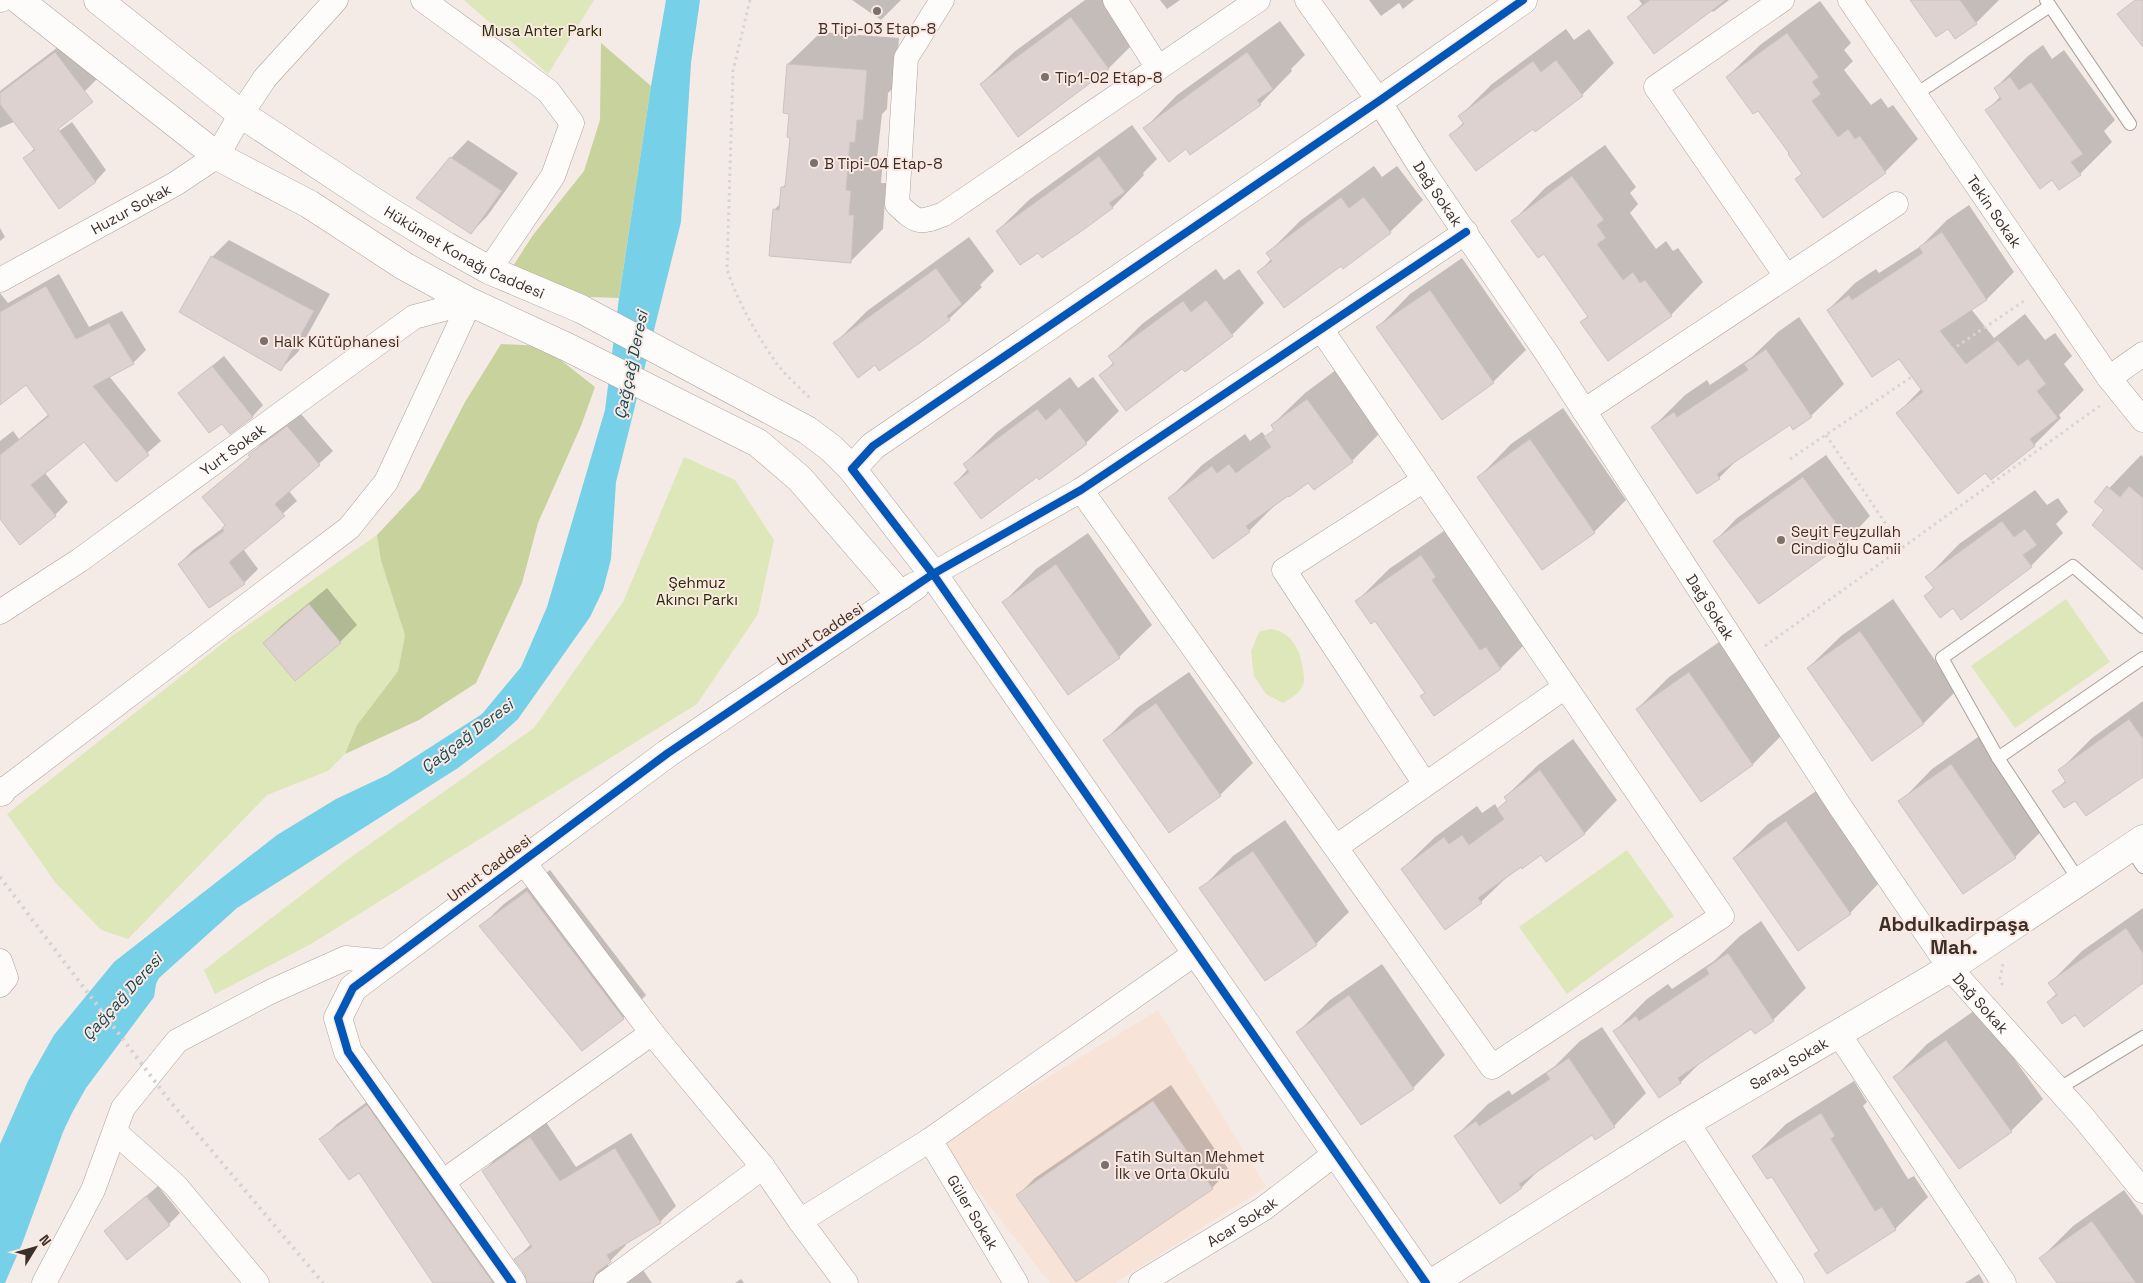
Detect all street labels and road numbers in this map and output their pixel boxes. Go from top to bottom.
street label: Dağ Sokak [1409,157,1467,230]
street label: Tekin Sokak [1963,171,2026,251]
street label: Huzur Sokak [87,179,174,238]
street label: Hükümet Konağı Caddesi [381,201,548,302]
street label: Yurt Sokak [196,419,269,479]
street label: Dağ Sokak [1682,570,1739,643]
street label: Umut Caddesi [773,598,867,670]
street label: Umut Caddesi [443,830,535,906]
street label: Dağ Sokak [1949,969,2013,1037]
street label: Saray Sokak [1746,1032,1831,1093]
street label: Güler Sokak [943,1171,1003,1253]
street label: Acar Sokak [1203,1192,1281,1251]

